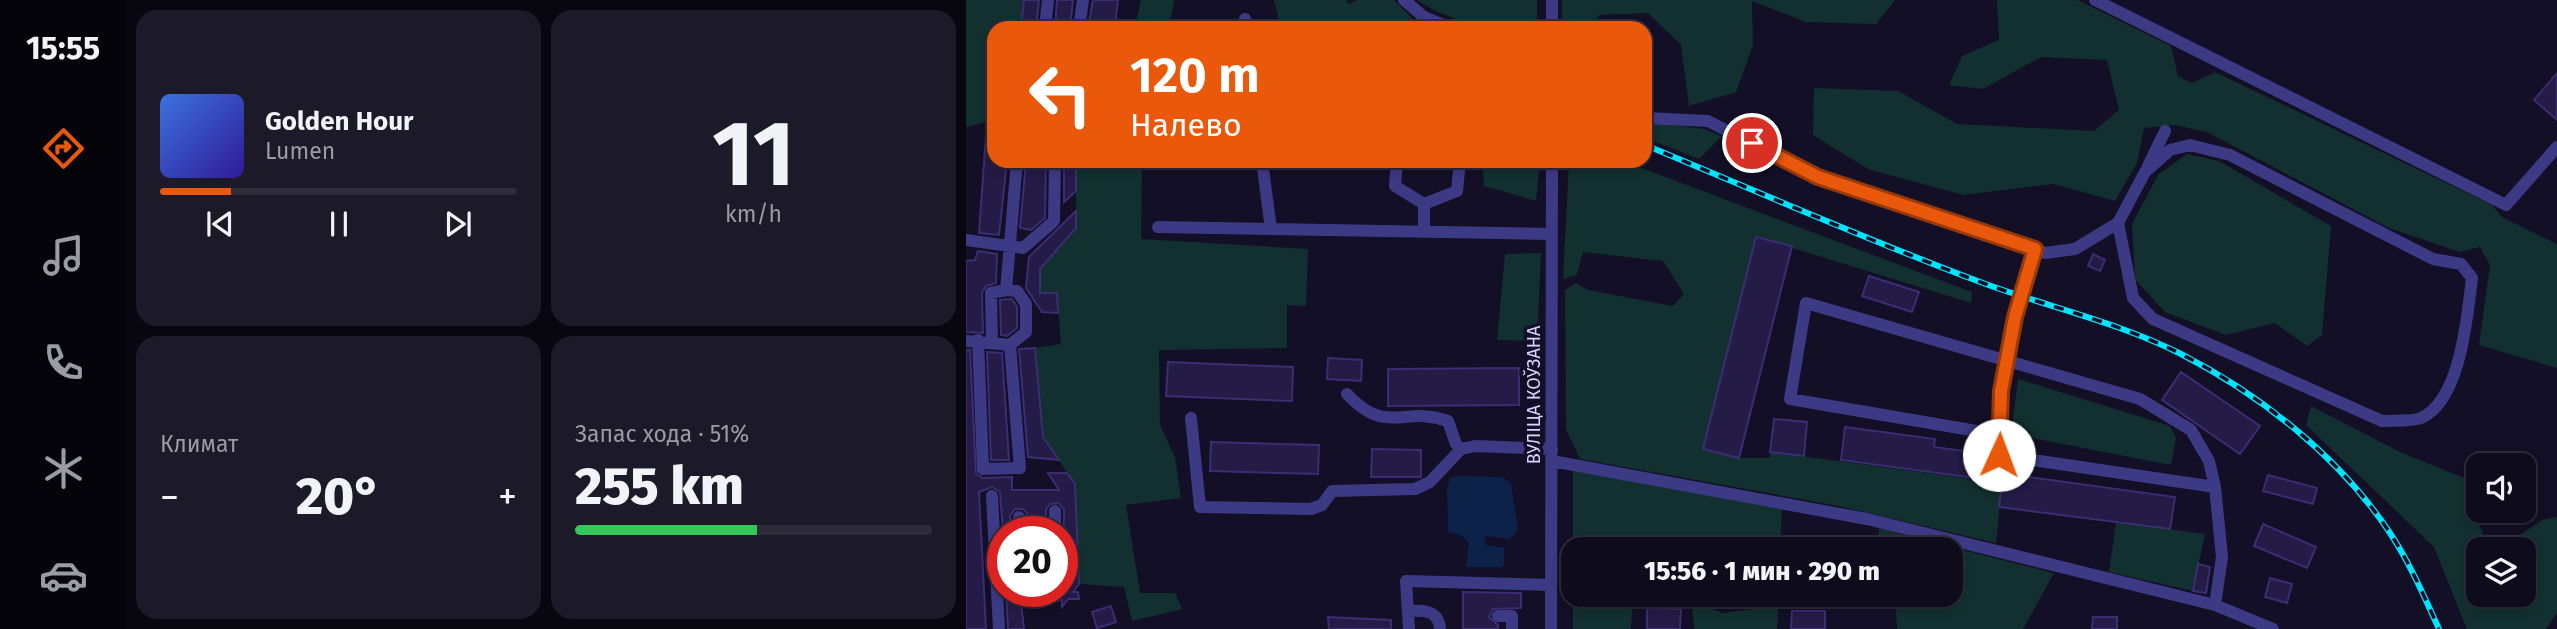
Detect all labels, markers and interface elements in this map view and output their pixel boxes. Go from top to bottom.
text: 15:55 [26,29,100,67]
text: 120 m [1130,46,1260,105]
icon: left [1015,49,1106,140]
text: 11 [712,100,795,209]
text: Golden Hour [265,106,413,137]
text: Налево [1130,106,1242,144]
pin [1722,113,1782,173]
icon: directions [39,124,88,173]
icon: arrive [1733,124,1771,162]
text: Lumen [265,137,335,165]
text: km/h [725,200,782,228]
icon: previous [201,205,239,243]
icon: pause [320,205,358,243]
icon: next [439,205,477,243]
icon: music [39,231,88,280]
street label: ВУЛІЦА КОЎЗАНА [1522,325,1545,464]
icon: phone [39,338,88,387]
position arrow [1962,418,2036,492]
text: Запас хода · 51% [575,420,749,448]
text: Климат [160,430,238,458]
icon: climate [39,444,88,493]
map controls [2466,453,2536,607]
button: sound [2466,453,2536,523]
text: 255 km [575,455,744,518]
text: 20° [296,465,381,528]
text: − [160,474,179,520]
text: + [498,474,517,520]
speed limit sign: 20 [987,516,1078,607]
button: layers [2466,537,2536,607]
icon: car [39,551,88,600]
text: 15:56 · 1 мин · 290 m [1644,556,1880,587]

